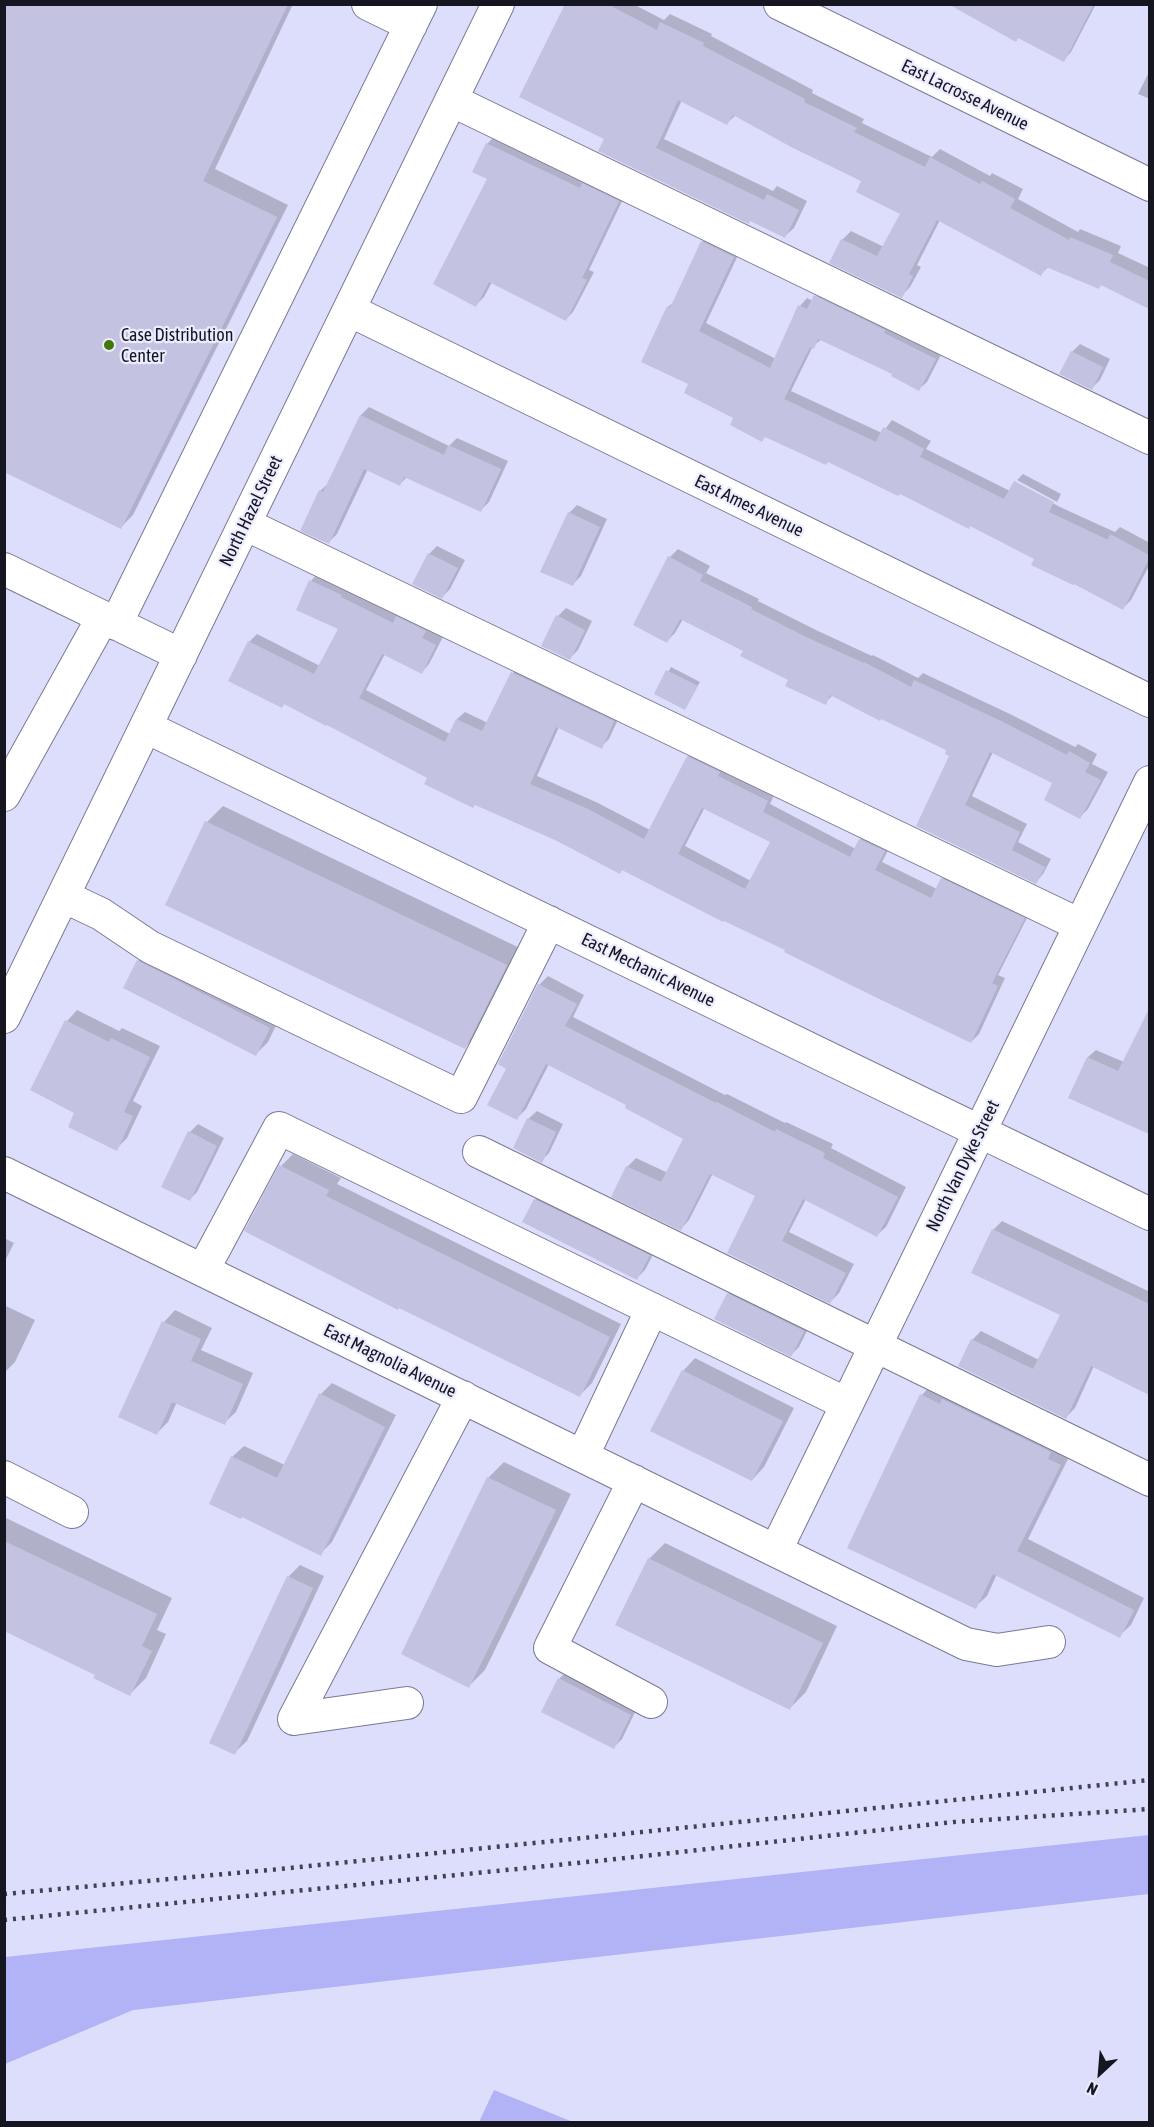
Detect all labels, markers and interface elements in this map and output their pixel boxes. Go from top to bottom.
street label: East Lacrosse Avenue [898,55,1032,135]
place label: Case Distribution Center [121,324,233,366]
marker: Case Distribution Center [102,338,116,352]
street label: North Hazel Street [215,452,287,570]
street label: East Ames Avenue [691,470,807,542]
street label: East Mechanic Avenue [578,928,718,1012]
street label: North Van Dyke Street [922,1097,1004,1235]
street label: East Magnolia Avenue [320,1320,460,1402]
north arrow [1070,2043,1130,2103]
text: N [1084,2079,1100,2099]

